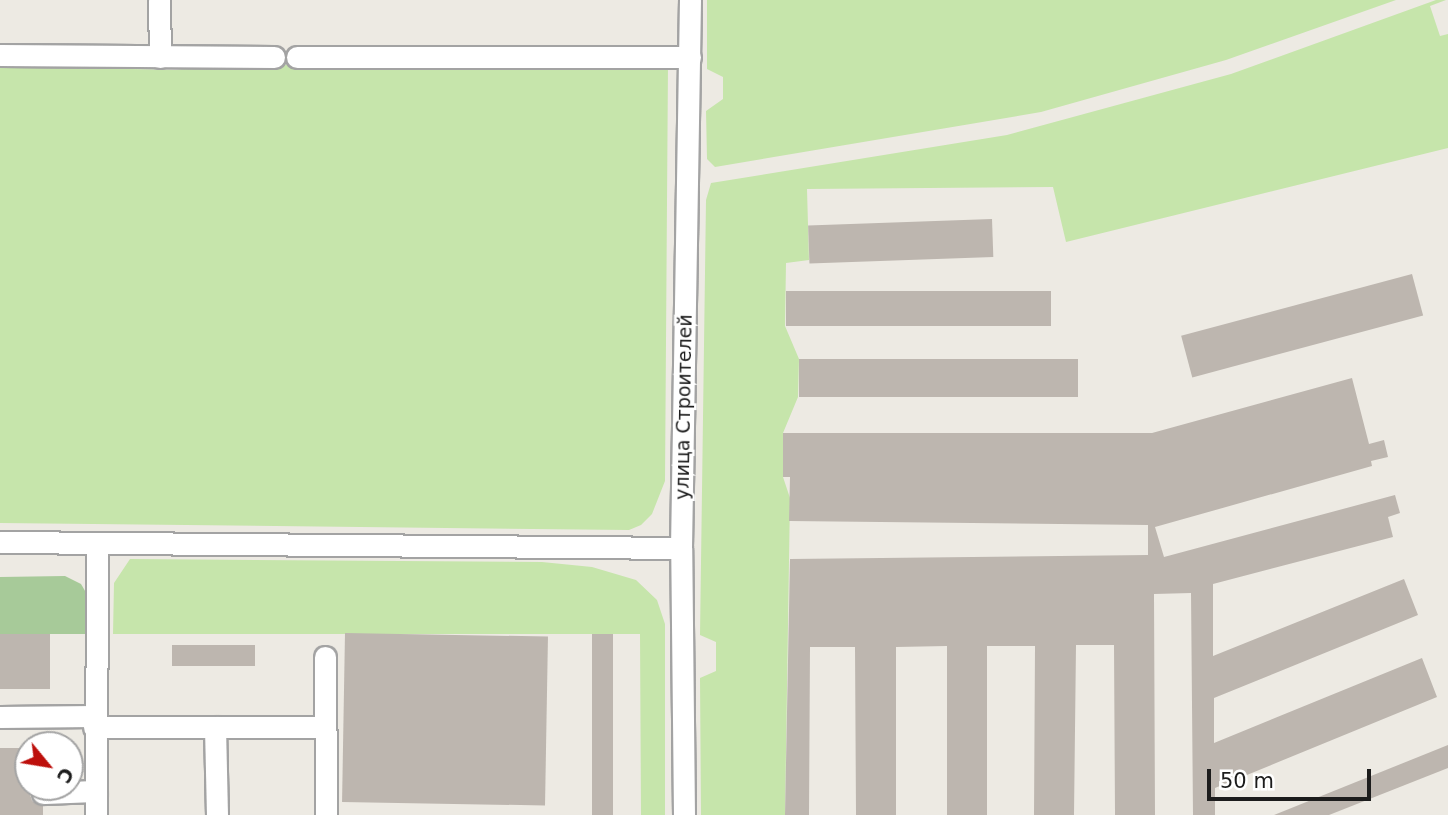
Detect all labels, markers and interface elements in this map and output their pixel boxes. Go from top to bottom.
street label: улица Строителей [671,314,697,500]
north arrow [14,731,84,801]
scale bar [1210,756,1374,800]
text: С [52,764,78,787]
text: 50 m [1220,769,1274,793]

